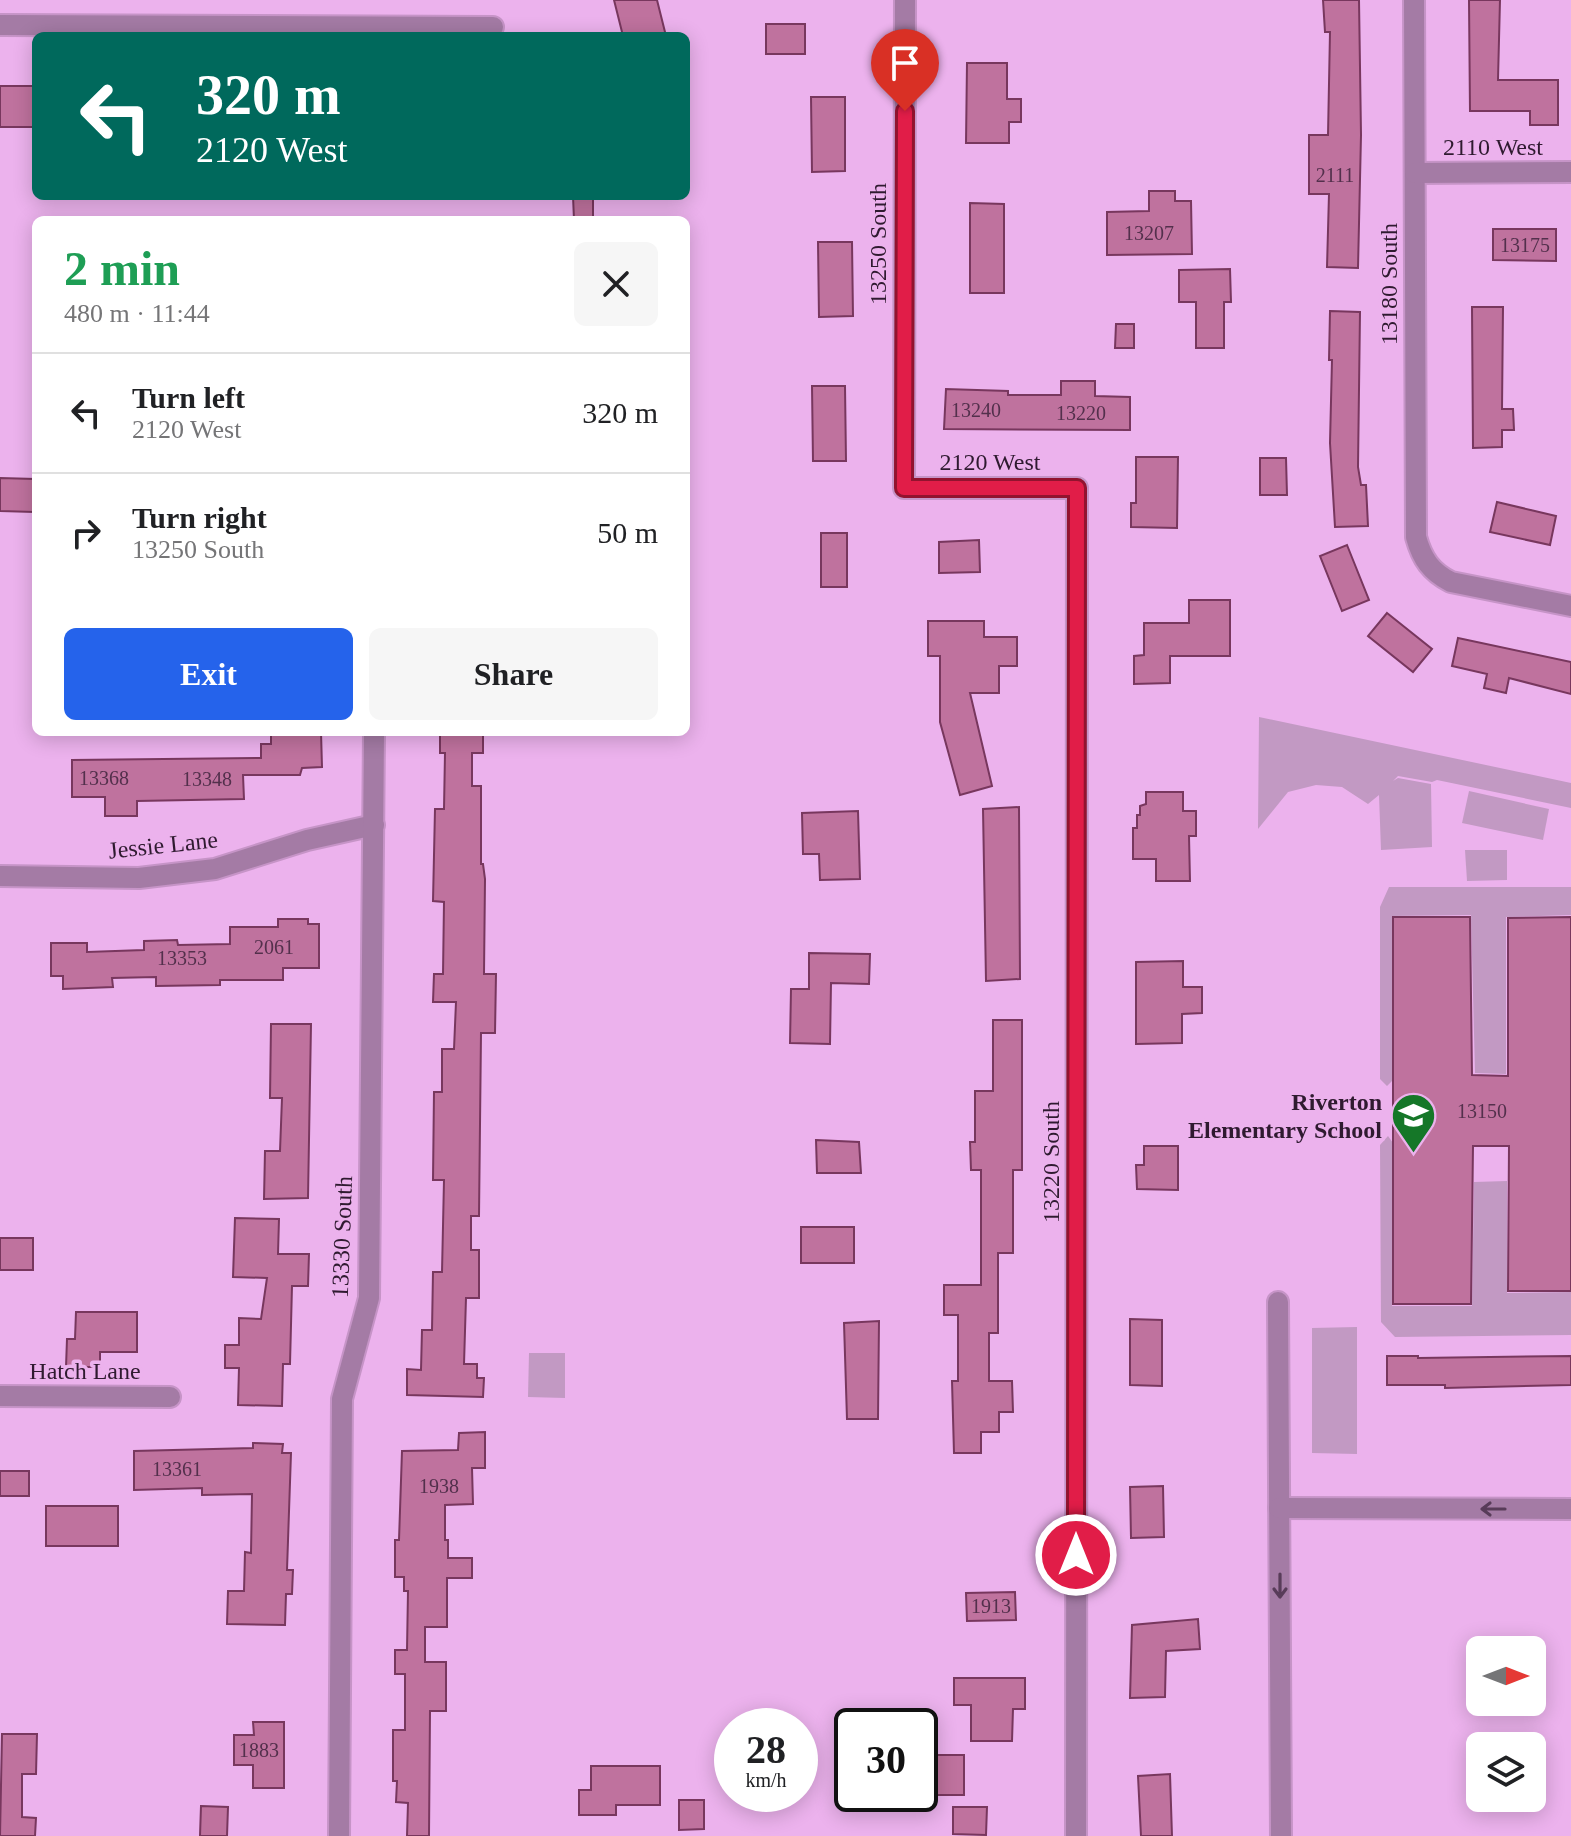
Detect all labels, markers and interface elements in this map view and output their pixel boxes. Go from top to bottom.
pin [871,29,939,111]
icon: arrive [883,41,927,85]
icon: left [64,64,168,168]
text: 320 m [196,64,341,126]
text: 2120 West [196,130,347,170]
street label: 2110 West [1443,134,1543,160]
house number: 2111 [1316,164,1354,186]
street label: 13250 South [865,183,891,305]
house number: 13207 [1124,222,1174,244]
street label: 13180 South [1376,223,1402,345]
house number: 13175 [1500,234,1550,256]
text: 2 min [64,242,180,295]
button: close [574,242,658,326]
text: 480 m · 11:44 [64,299,210,328]
text: Turn left [132,381,245,414]
icon: left [64,391,108,435]
text: 320 m [582,396,658,429]
house number: 13240 [951,399,1001,421]
house number: 13220 [1056,402,1106,424]
text: 2120 West [132,415,241,444]
street label: 2120 West [940,449,1041,475]
text: Turn right [132,501,267,534]
icon: right [64,511,108,555]
text: 50 m [597,516,658,549]
text: 13250 South [132,535,264,564]
button: Exit [64,628,353,720]
button: Share [369,628,658,720]
house number: 13368 [79,767,129,789]
house number: 13348 [182,768,232,790]
street label: Jessie Lane [107,826,219,864]
house number: 2061 [254,936,294,958]
house number: 13353 [157,947,207,969]
place label: Riverton Elementary School [1188,1089,1382,1143]
school or university icon: Riverton Elementary School [1389,1092,1437,1155]
house number: 13150 [1457,1100,1507,1122]
street label: 13220 South [1038,1101,1064,1223]
street label: 13330 South [327,1176,357,1298]
street label: Hatch Lane [29,1358,141,1384]
house number: 13361 [152,1458,202,1480]
house number: 1938 [419,1475,459,1497]
one-way arrow [1480,1501,1507,1517]
position arrow [1034,1513,1118,1597]
one-way arrow [1272,1572,1288,1599]
house number: 1913 [971,1595,1011,1617]
north arrow [1466,1636,1546,1716]
map controls [1466,1636,1546,1812]
speed limit sign: 30 [834,1708,938,1812]
text: 28 [746,1727,786,1772]
button: layers [1466,1732,1546,1812]
house number: 1883 [239,1739,279,1761]
text: km/h [745,1769,787,1791]

